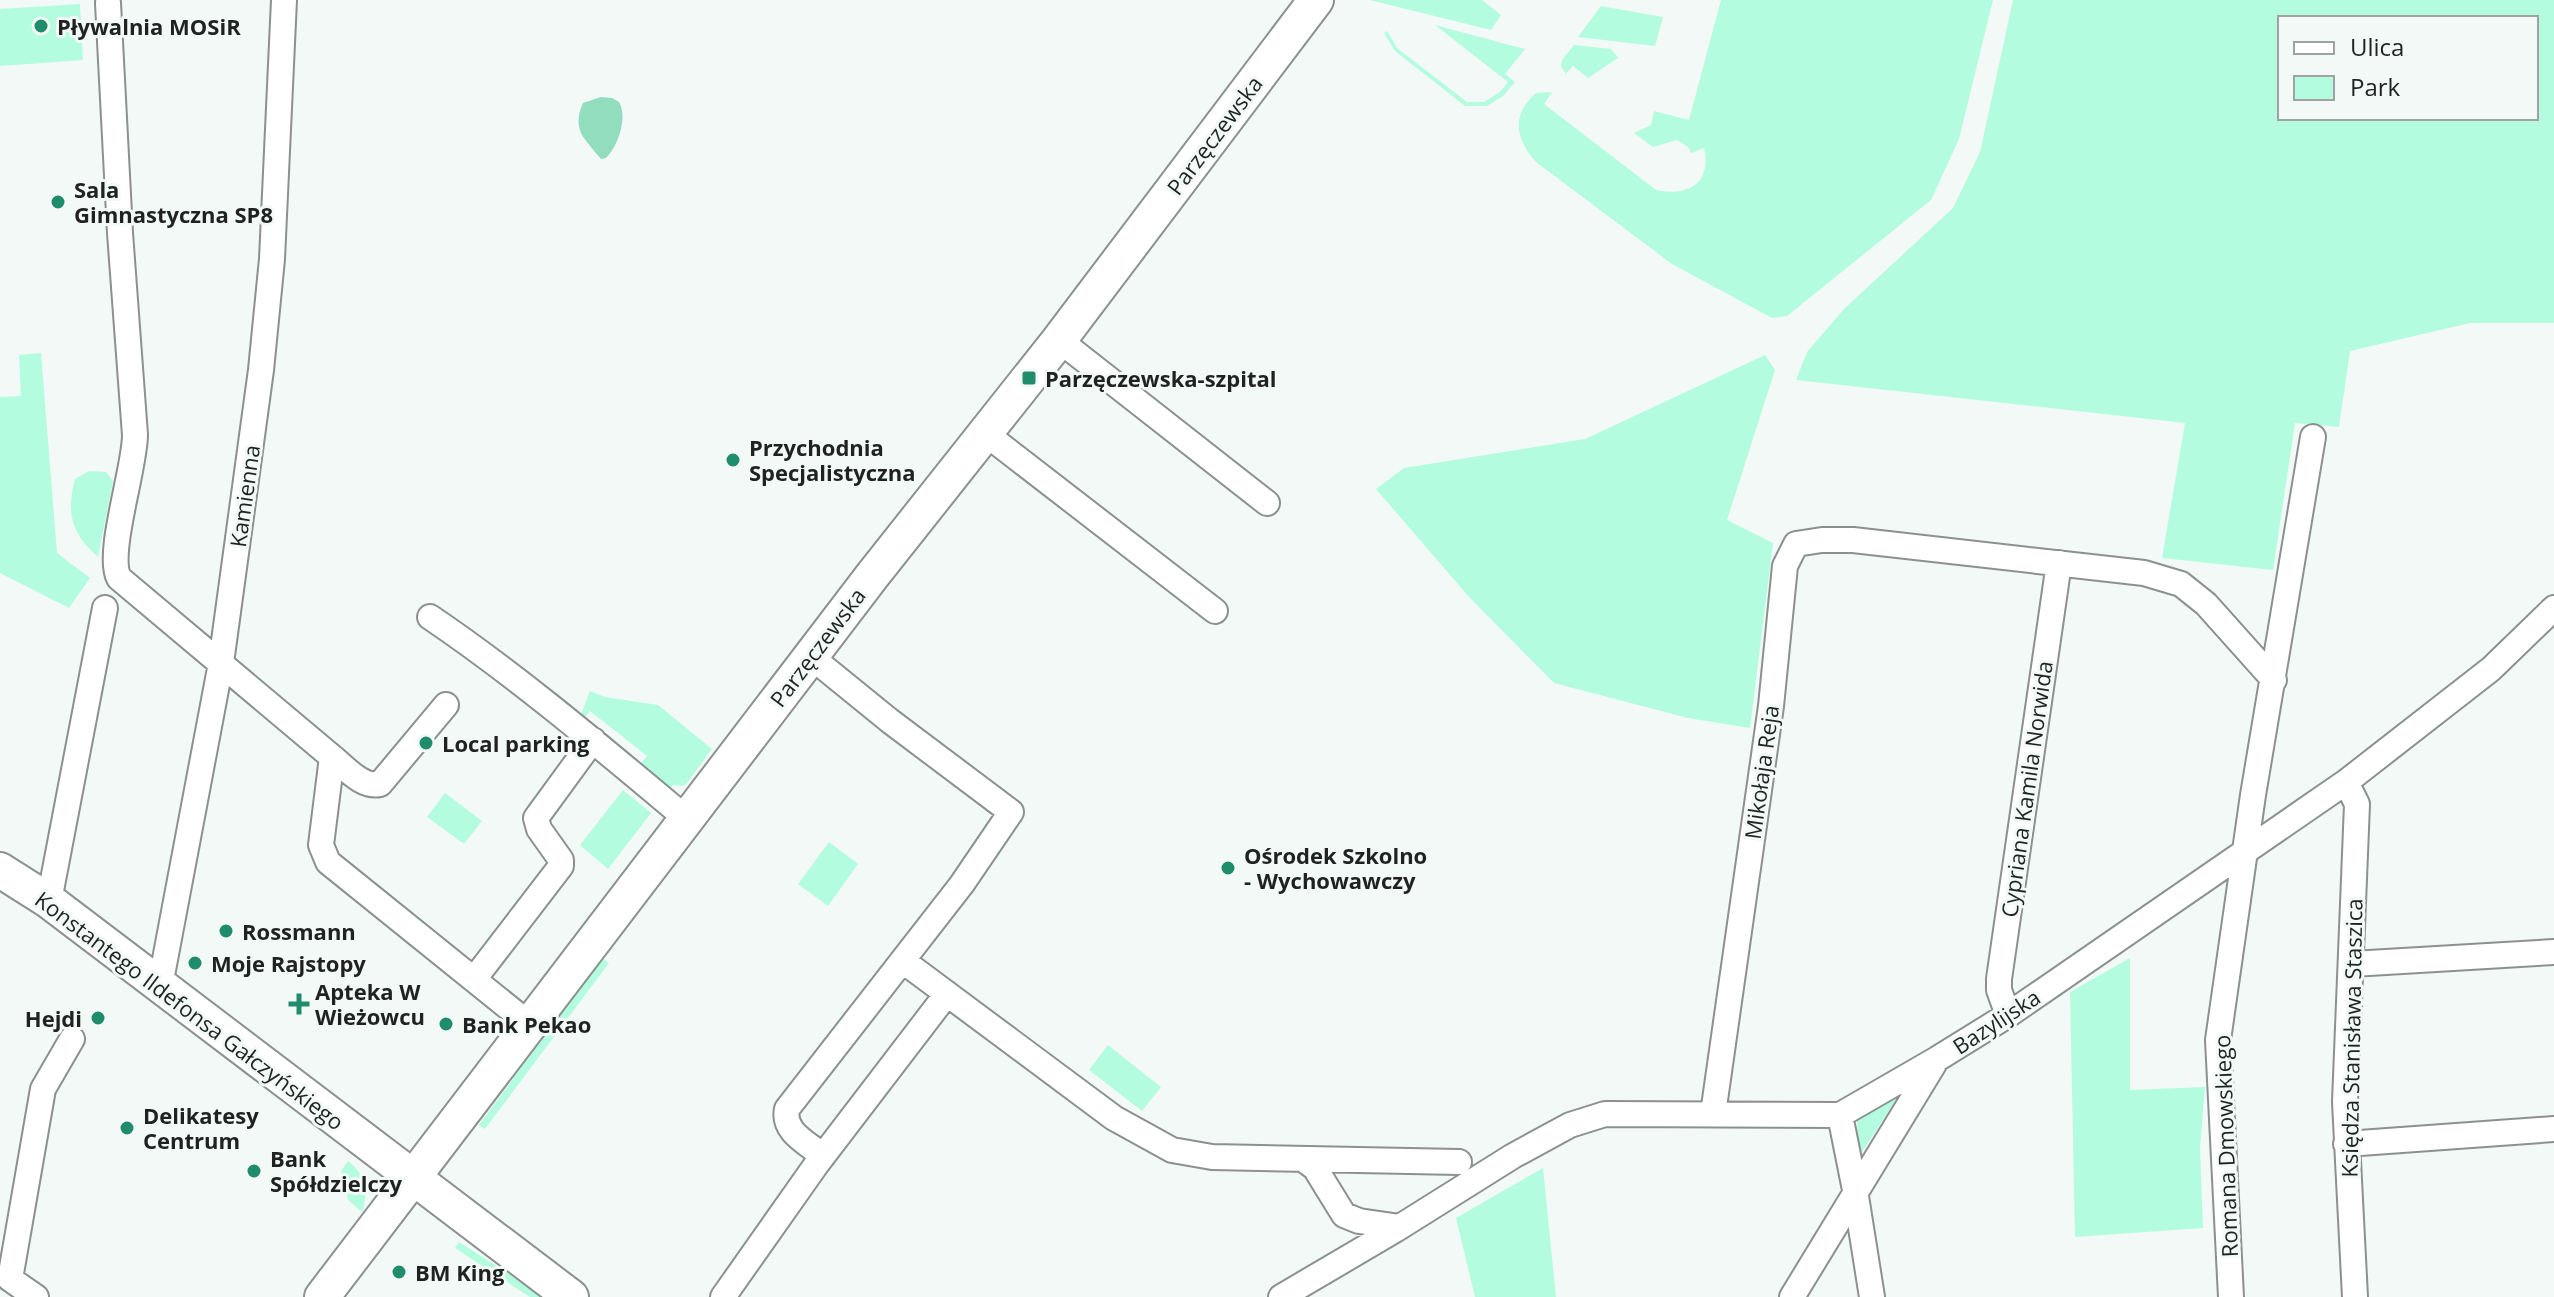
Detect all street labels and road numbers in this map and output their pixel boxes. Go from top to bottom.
street label: Parzęczewska [1159,69,1269,201]
street label: Kamienna [222,443,266,549]
street label: Parzęczewska [762,581,872,713]
street label: Cypriana Kamila Norwida [1993,659,2059,919]
street label: Mikołaja Reja [1737,703,1785,841]
street label: Konstantego Ildefonsa Gałczyńskiego [29,884,351,1136]
street label: Księdza Stanisława Staszica [2334,898,2368,1178]
street label: Bazylijska [1946,982,2046,1060]
street label: Romana Dmowskiego [2206,1034,2244,1258]

